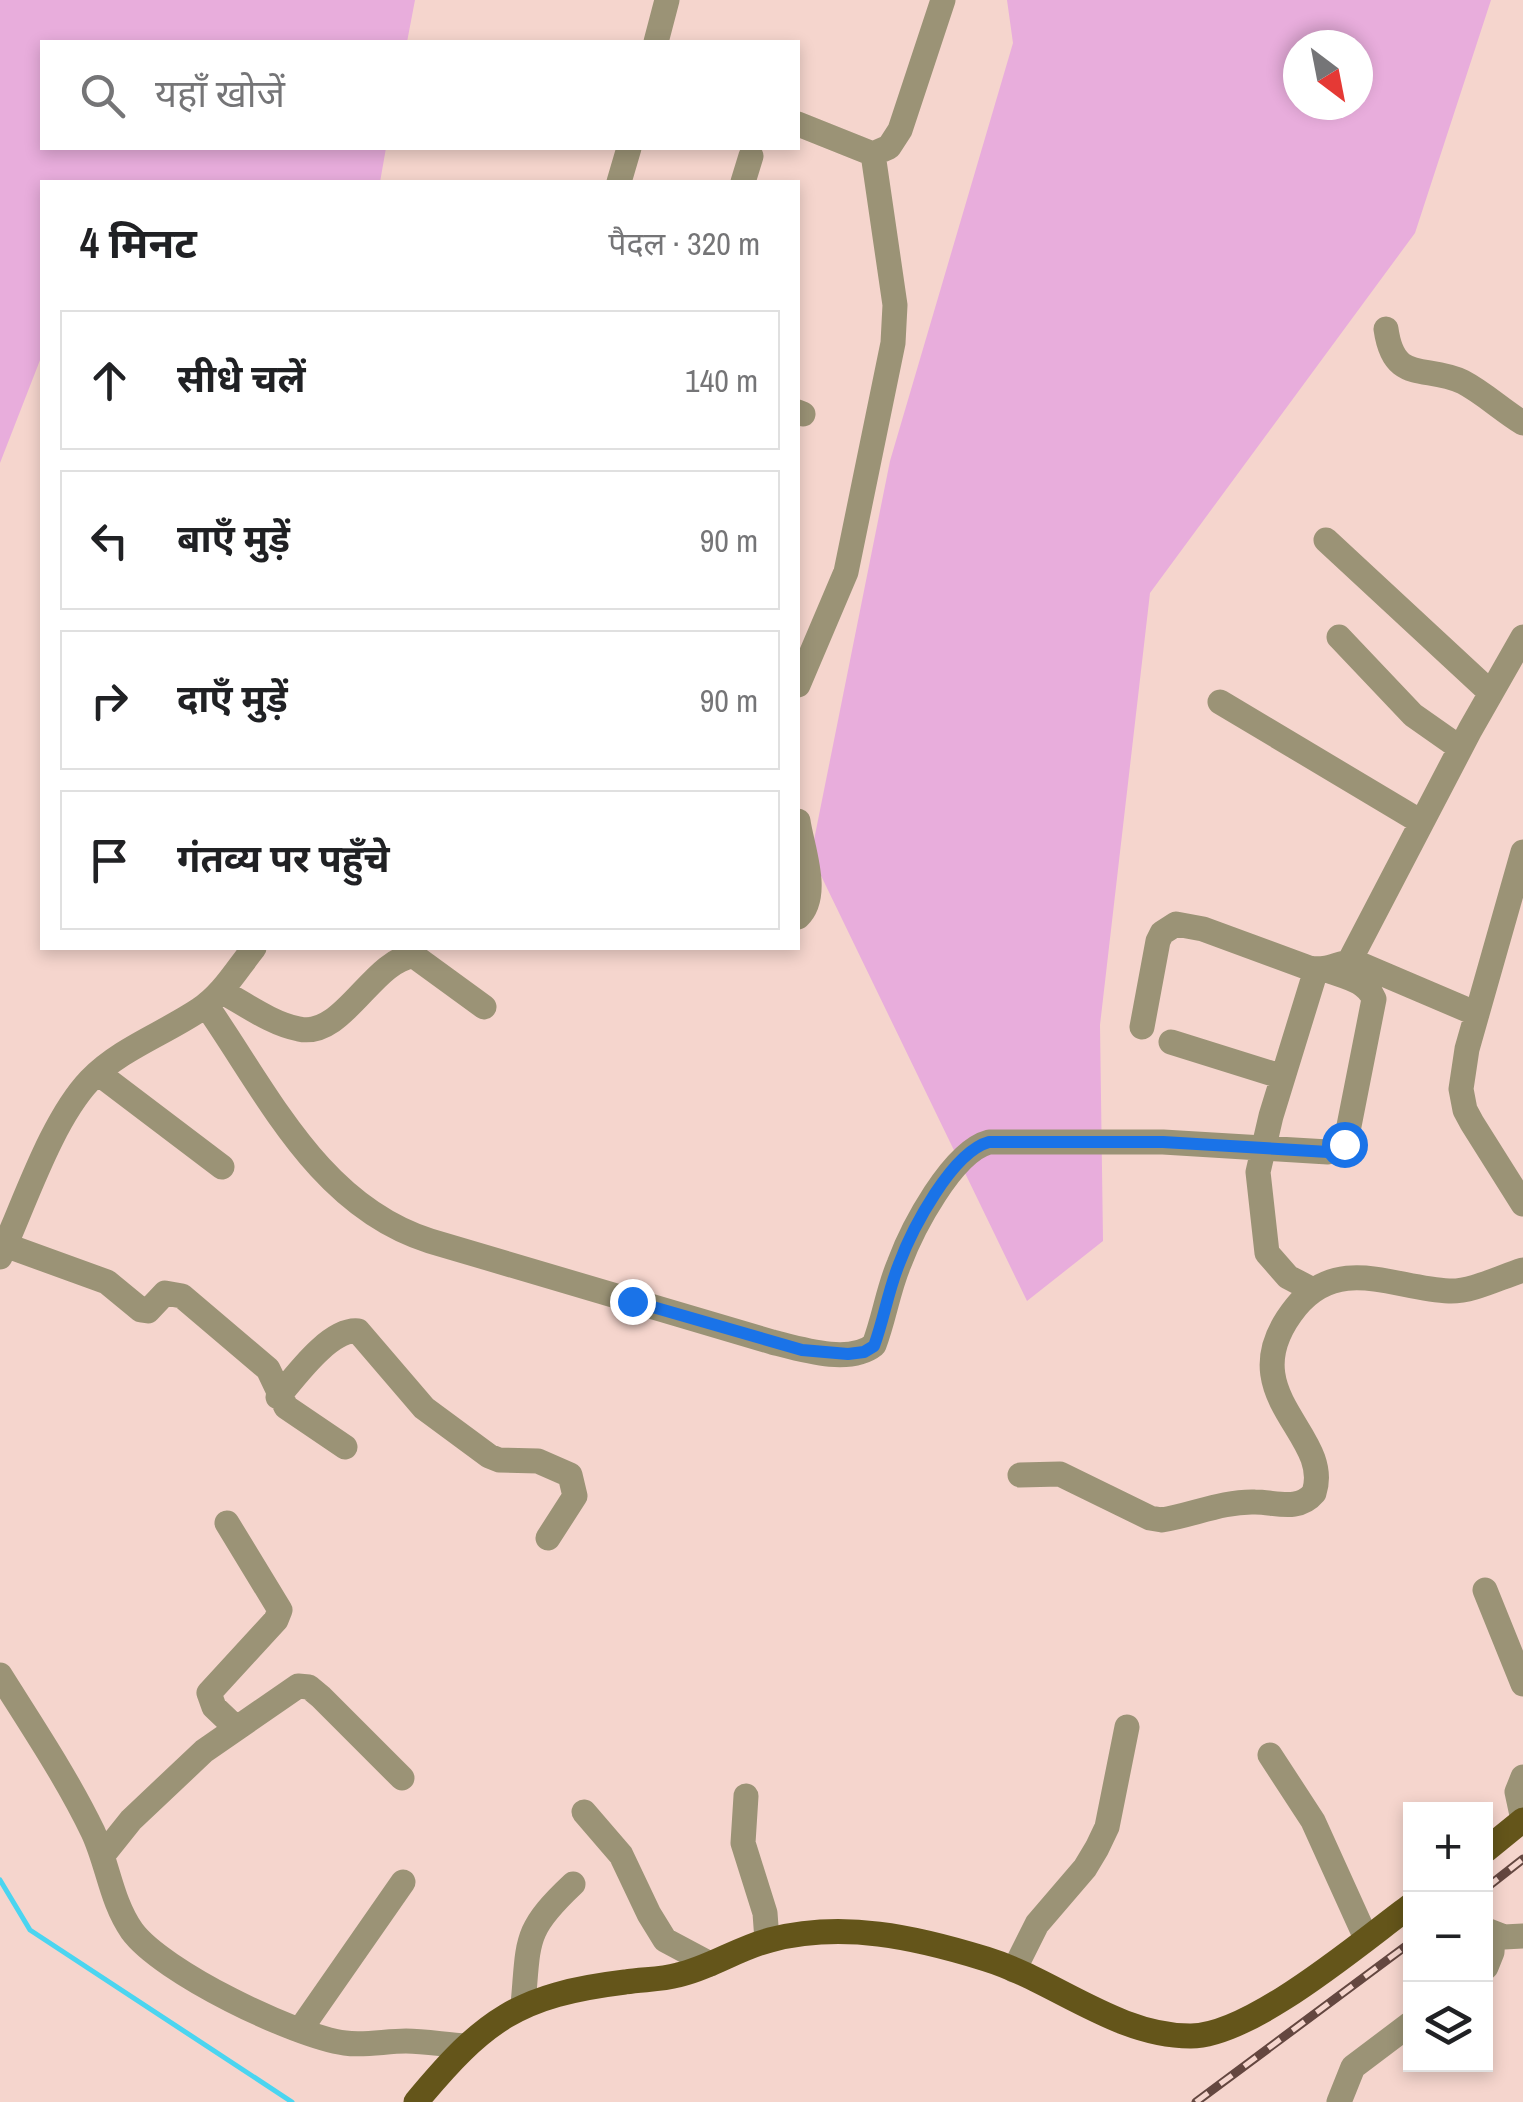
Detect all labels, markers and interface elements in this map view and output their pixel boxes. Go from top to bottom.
north arrow [1283,30,1373,120]
search box [40,40,800,150]
icon: search [75,68,130,123]
text: यहाँ खोजें [155,68,285,119]
text: 4 मिनट [80,215,197,271]
text: पैदल · 320 m [608,222,760,265]
icon: ahead [82,353,137,408]
text: सीधे चलें [177,353,305,404]
text: 140 m [685,359,758,402]
icon: left [82,513,137,568]
text: बाएँ मुड़ें [177,513,290,564]
text: 90 m [700,519,758,562]
icon: right [82,673,137,728]
text: दाएँ मुड़ें [177,673,288,724]
text: 90 m [700,679,758,722]
icon: arrive [82,833,137,888]
text: गंतव्य पर पहुँचे [177,833,390,884]
route start [1322,1122,1368,1168]
route end [610,1279,656,1325]
map controls [1403,1802,1493,2072]
button: + [1403,1802,1493,1892]
button: − [1403,1892,1493,1982]
button: layers [1403,1982,1493,2072]

